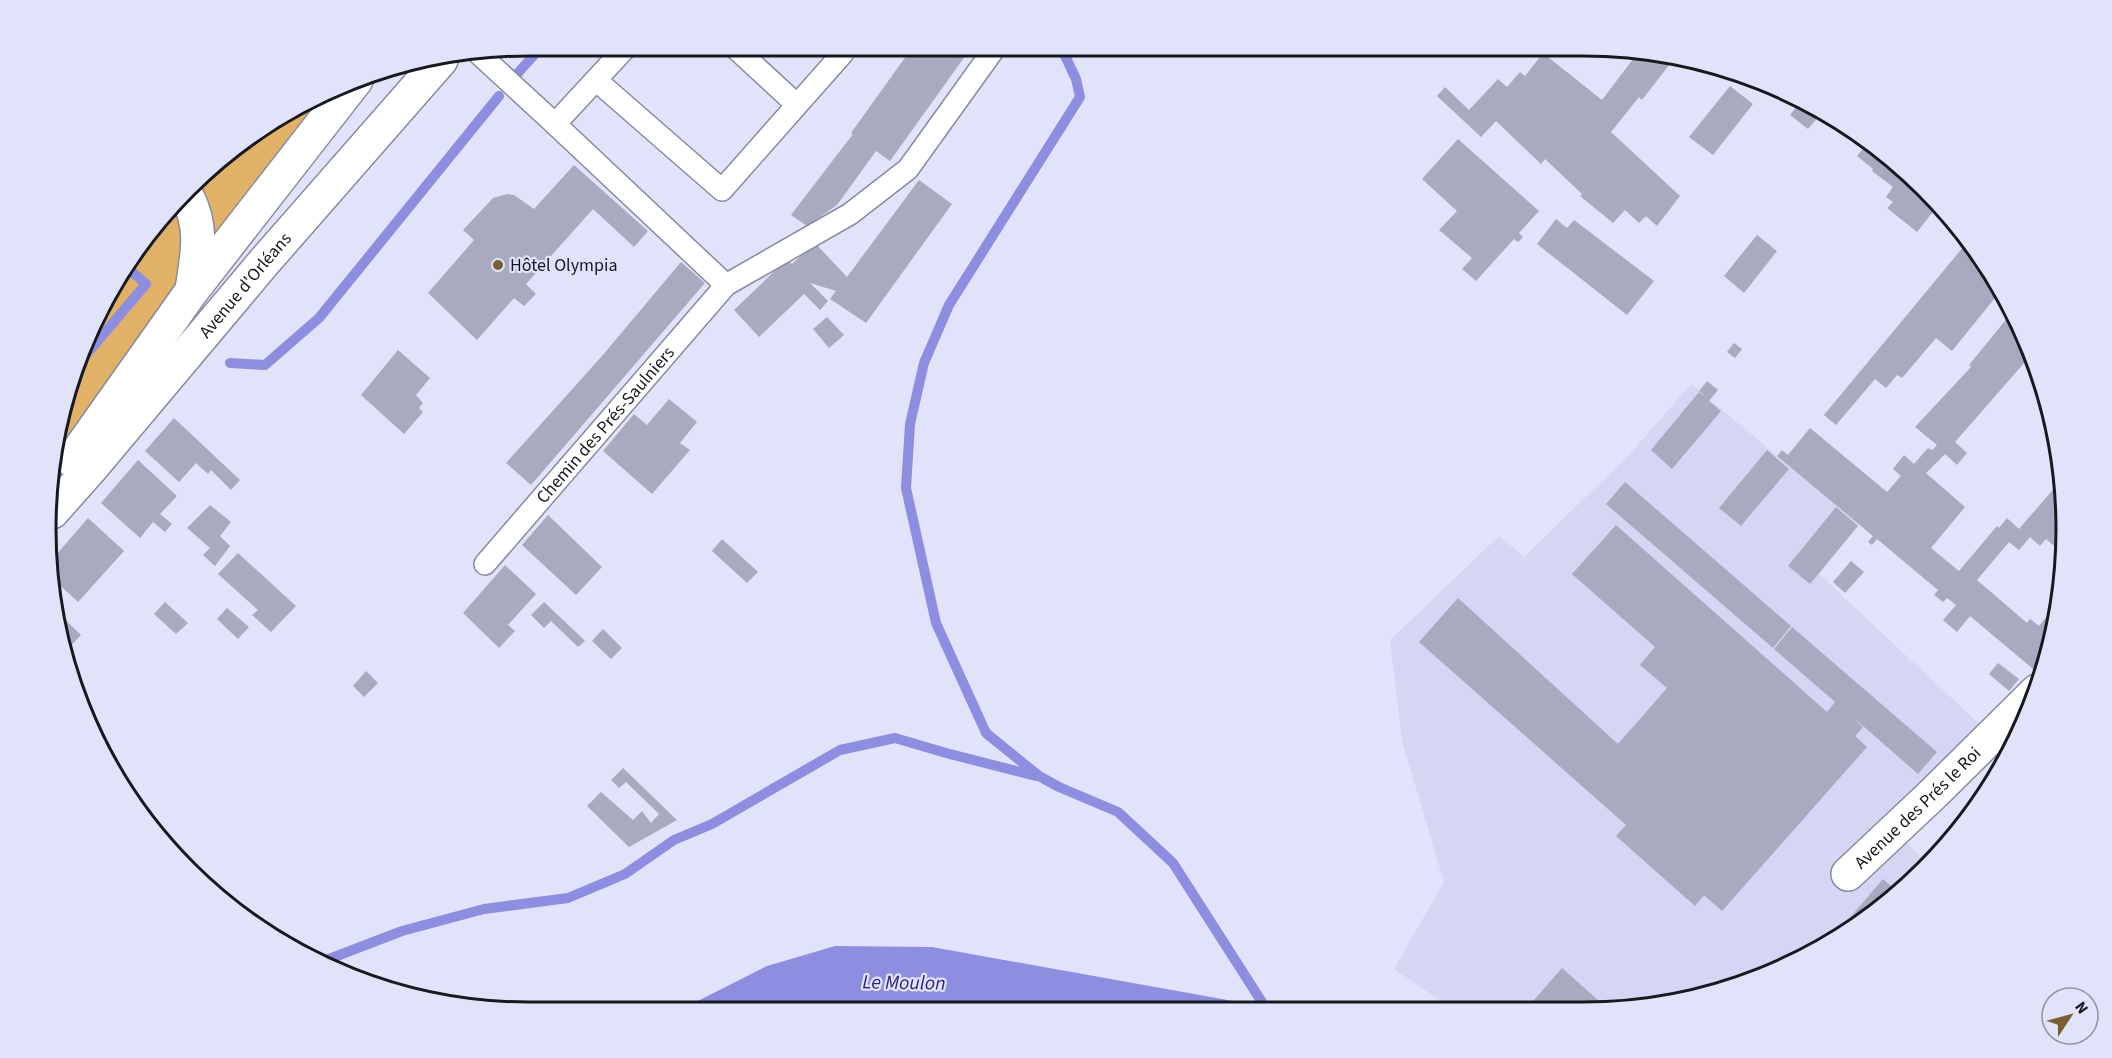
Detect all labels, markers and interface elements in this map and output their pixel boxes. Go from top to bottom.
street label: Avenue d'Orléans [193,227,297,343]
place label: Hôtel Olympia [510,253,618,278]
marker: Hôtel Olympia [491,258,505,272]
street label: Chemin des Prés-Saulniers [530,341,680,509]
street label: Avenue des Prés le Roi [1849,741,1986,875]
water label: Le Moulon [862,968,946,998]
north arrow [2040,986,2100,1046]
text: N [2069,997,2093,1019]

